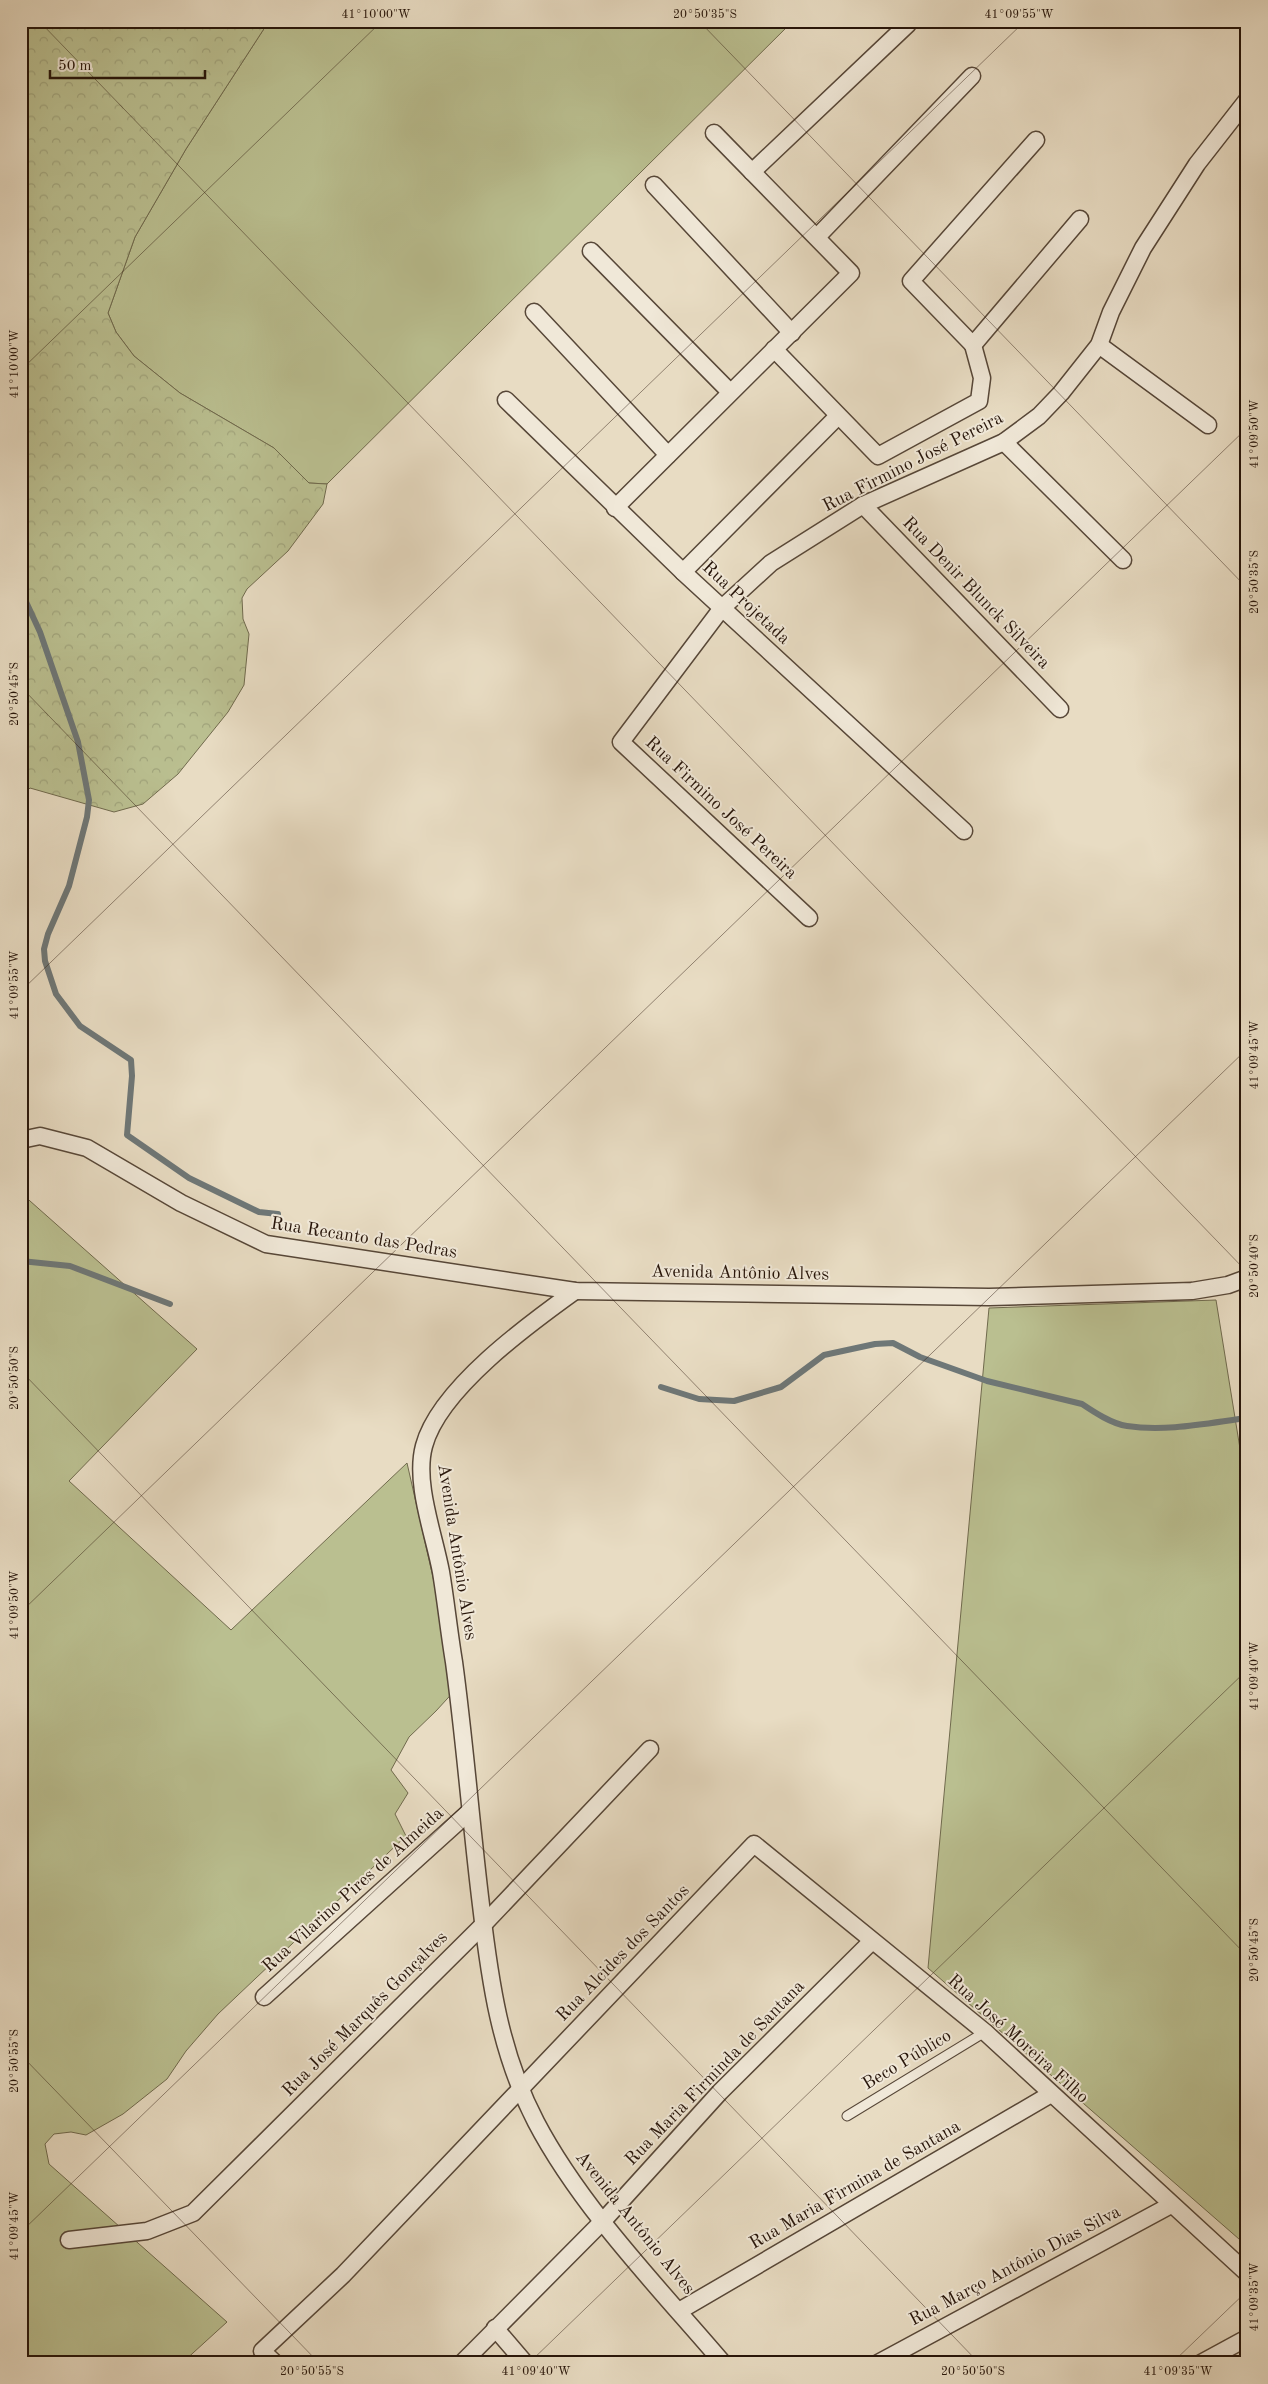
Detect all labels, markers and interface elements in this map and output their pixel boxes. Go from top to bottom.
text: 20°50'35"S [673,8,737,21]
text: 41°09'55"W [984,8,1054,21]
text: 41°10'00"W [341,9,411,21]
scale bar [50,48,205,80]
text: 50 m [58,59,92,74]
text: 41°10'00"W [9,329,21,399]
text: 41°09'50"W [1248,399,1261,469]
street label: Rua Firmino José Pereira [820,409,1006,515]
street label: Rua Denir Blunck Silveira [899,514,1053,673]
text: 20°50'35"S [1248,550,1261,614]
street label: Rua Projetada [699,558,793,648]
text: 20°50'45"S [8,662,21,726]
street label: Rua Firmino José Pereira [642,733,800,883]
text: 41°09'55"W [8,950,21,1020]
text: 41°09'45"W [1248,1020,1261,1090]
street label: Rua Recanto das Pedras [269,1214,459,1262]
text: 20°50'40"S [1248,1234,1261,1298]
street label: Avenida Antônio Alves [651,1262,829,1284]
text: 20°50'50"S [8,1346,21,1410]
street label: Avenida Antônio Alves [434,1463,480,1642]
text: 41°09'50"W [8,1570,21,1640]
text: 41°09'40"W [1249,1641,1261,1711]
street label: Rua Vilarino Pires de Almeida [259,1804,447,1976]
street label: Rua Alcides dos Santos [553,1881,693,2025]
text: 20°50'45"S [1248,1918,1261,1982]
street label: Rua José Marquês Gonçalves [279,1928,451,2100]
street label: Rua José Moreira Filho [944,1971,1092,2107]
street label: Rua Maria Firminda de Santana [622,1977,808,2169]
street label: Beco Público [859,2026,955,2093]
text: 20°50'55"S [8,2029,21,2093]
street label: Rua Maria Firmina de Santana [747,2117,964,2253]
street label: Avenida Antônio Alves [572,2148,698,2298]
text: 41°09'45"W [8,2191,21,2261]
street label: Rua Março Antônio Dias Silva [906,2203,1124,2329]
text: 41°09'35"W [1248,2262,1261,2332]
text: 20°50'55"S [280,2365,344,2378]
text: 20°50'50"S [941,2365,1005,2378]
text: 41°09'35"W [1143,2365,1213,2378]
text: 41°09'40"W [501,2366,571,2378]

